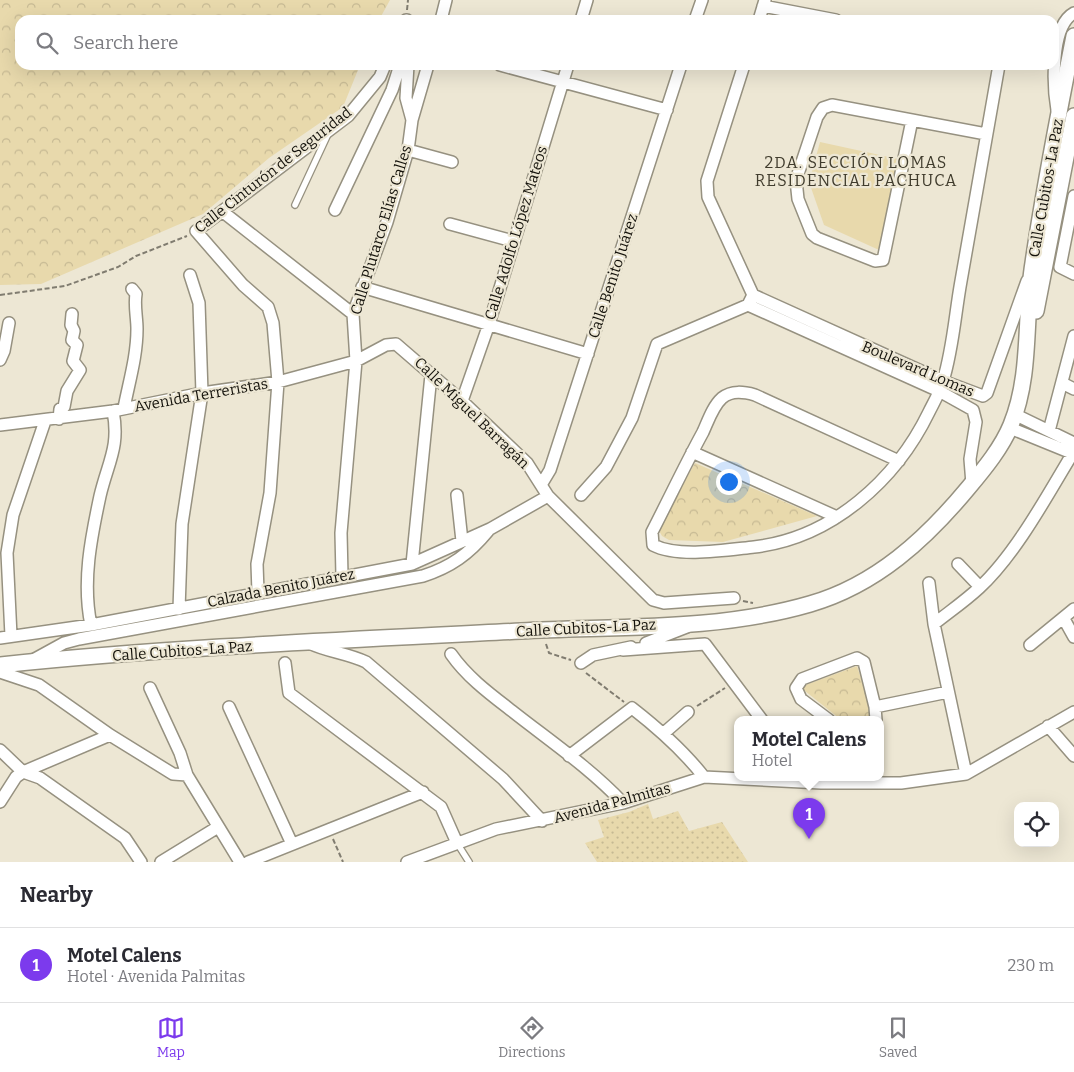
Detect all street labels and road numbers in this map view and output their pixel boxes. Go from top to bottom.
street label: Calle Cinturón de Seguridad [191,103,355,237]
street label: Calle Cubitos-La Paz [1025,117,1067,259]
street label: Calle Plutarco Elías Calles [347,143,415,317]
street label: Calle Adolfo López Mateos [481,144,551,322]
street label: Calle Benito Juárez [584,211,642,341]
street label: Boulevard Lomas [859,337,977,401]
street label: Calle Miguel Barragán [411,353,534,473]
street label: Avenida Terreristas [133,374,269,416]
street label: Calzada Benito Juárez [206,565,356,611]
street label: Calle Cubitos-La Paz [515,615,657,641]
street label: Calle Cubitos-La Paz [111,637,253,665]
street label: Avenida Palmitas [552,779,672,827]

